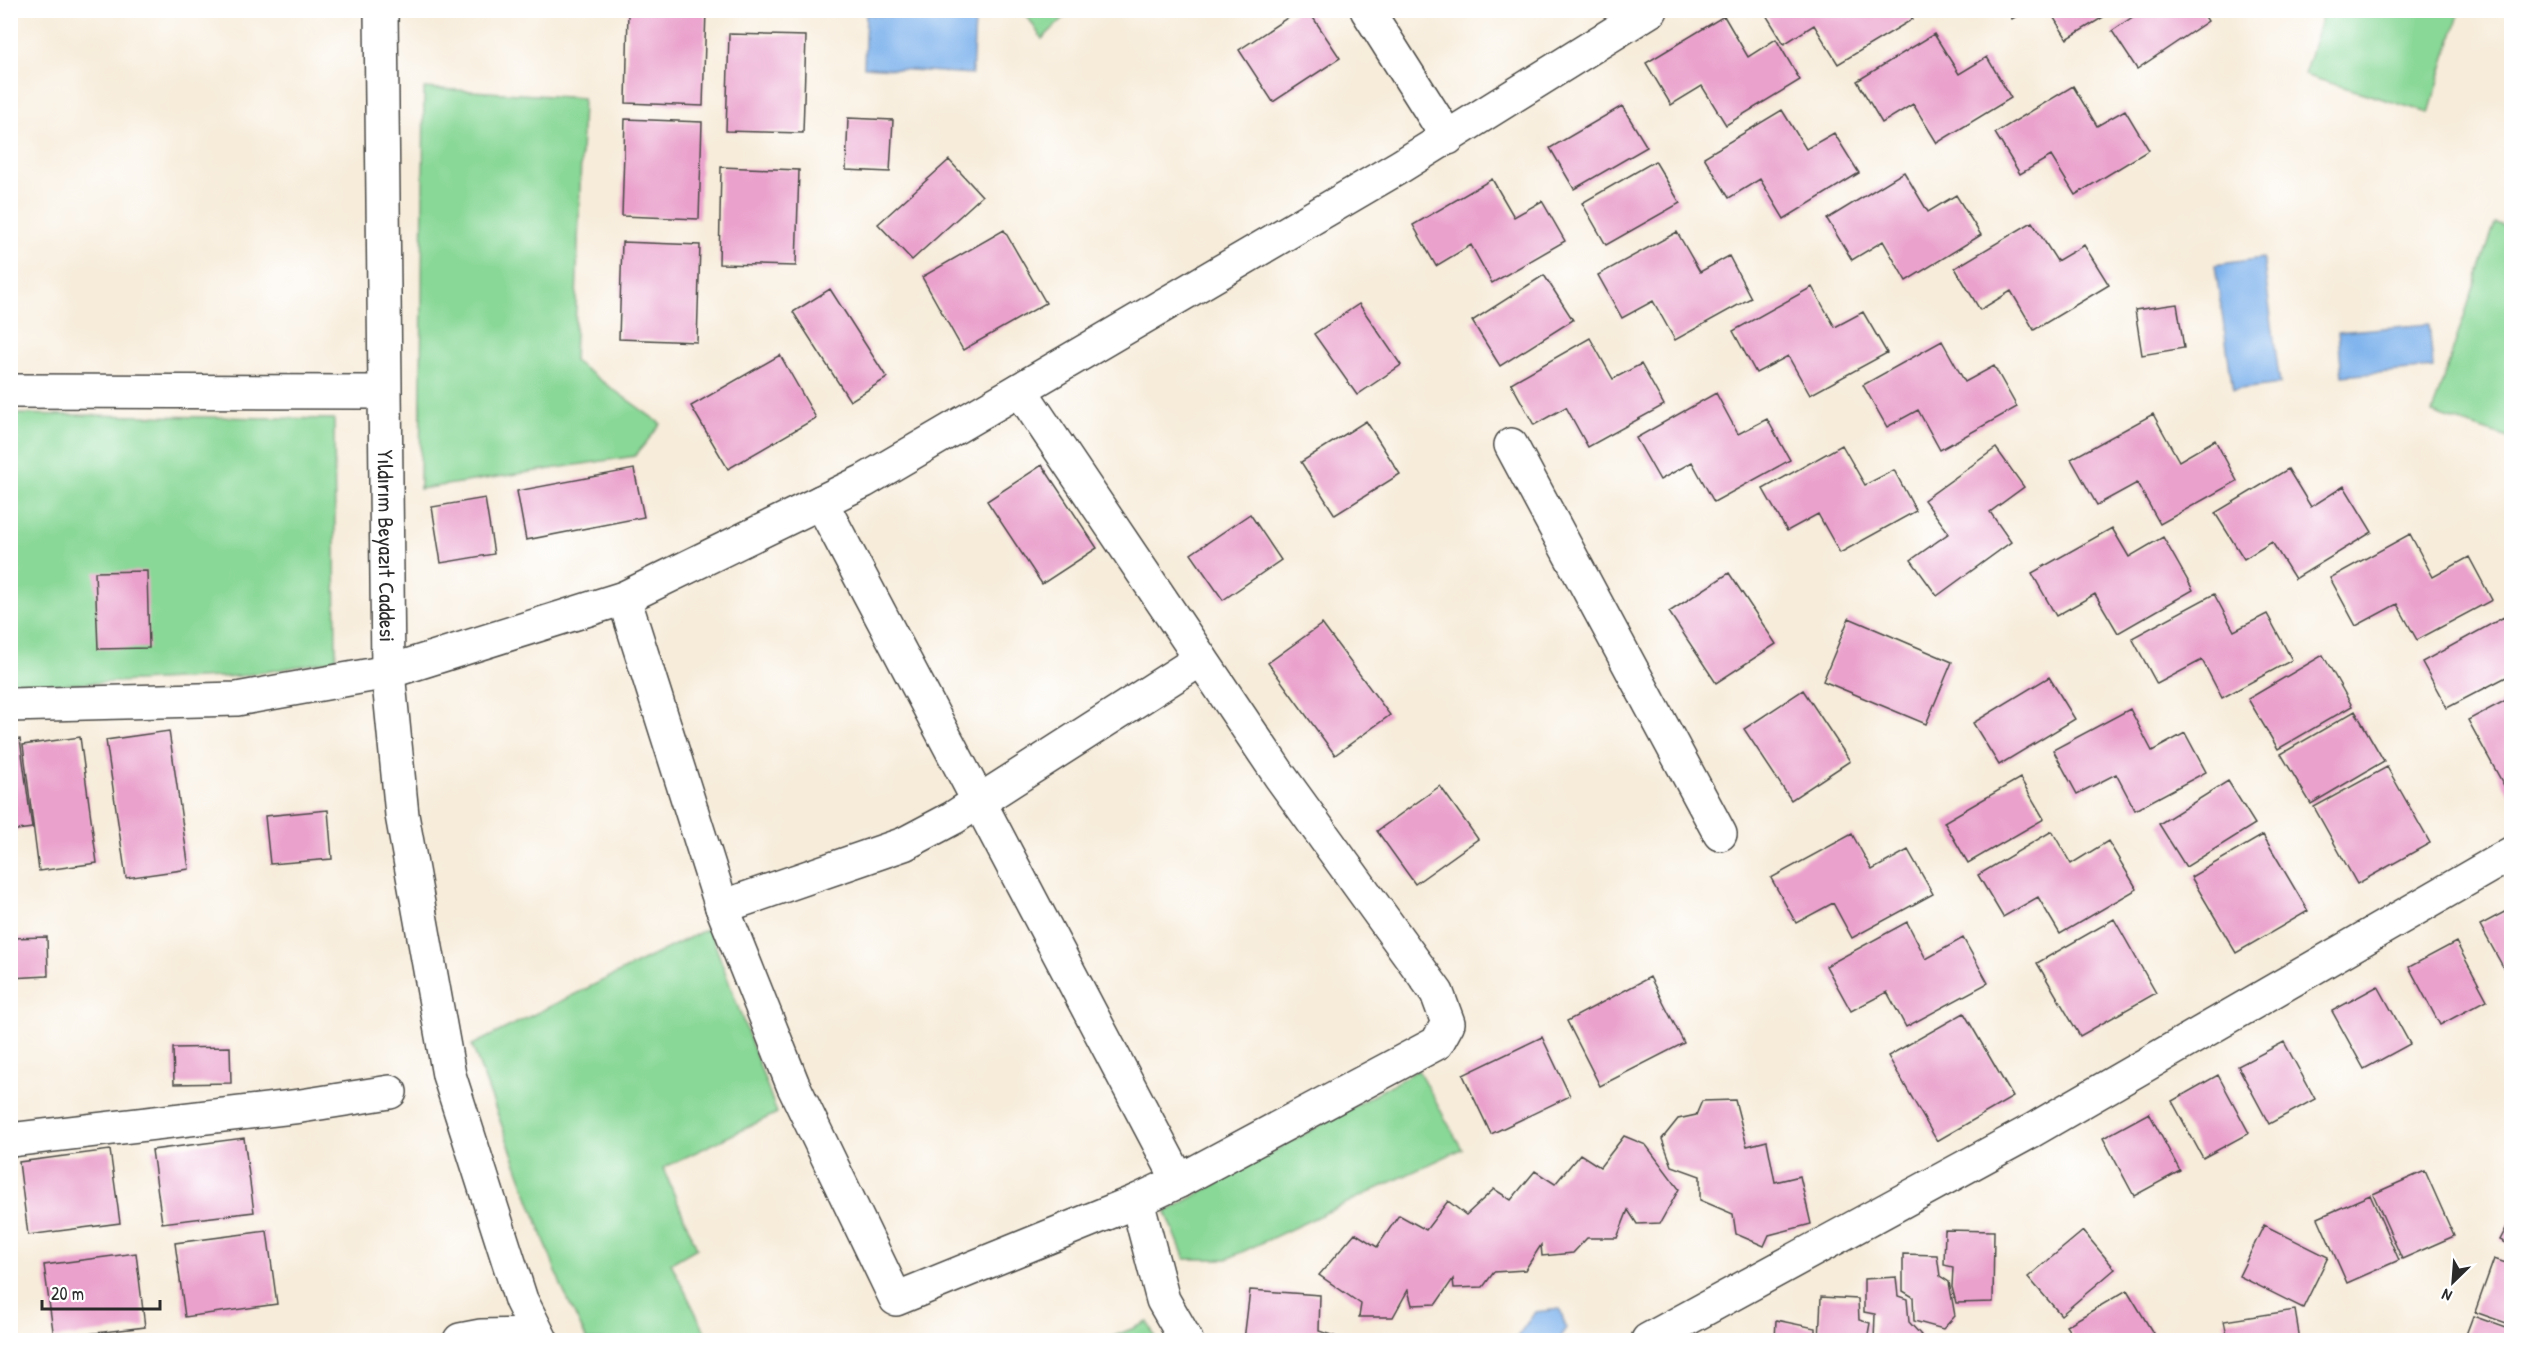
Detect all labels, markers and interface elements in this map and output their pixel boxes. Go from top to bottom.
street label: Yıldırım Beyazıt Caddesi [371,450,403,642]
north arrow [2423,1252,2483,1312]
scale bar [42,1273,160,1311]
text: 20 m [51,1281,84,1306]
text: N [2438,1284,2455,1307]

